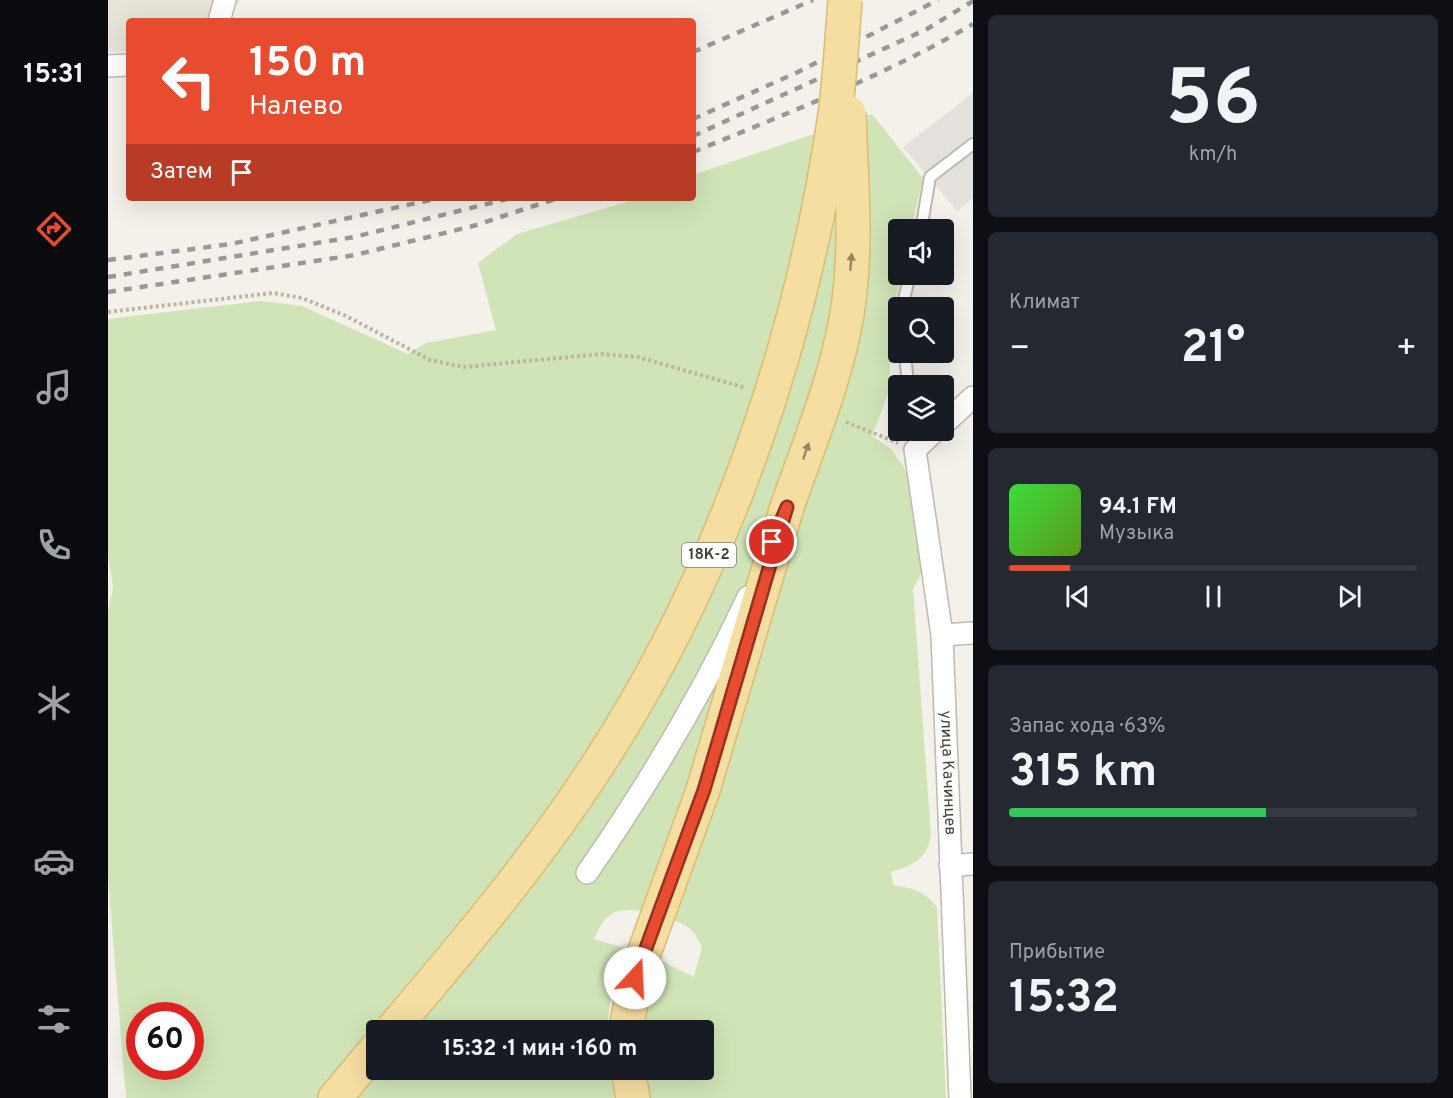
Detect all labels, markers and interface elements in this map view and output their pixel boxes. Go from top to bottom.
text: 150 m [249,38,366,91]
icon: left [150,42,228,120]
text: 56 [1165,53,1261,152]
text: 15:31 [24,58,84,92]
text: Налево [249,90,343,124]
text: km/h [1189,142,1237,168]
icon: arrive [225,156,258,189]
text: Затем [150,159,213,186]
icon: directions [33,208,75,250]
map controls [888,219,954,441]
button: sound [888,219,954,285]
one-way arrow [847,253,856,272]
text: Климат [1009,290,1080,316]
button: search [888,297,954,363]
text: 21° [1181,321,1245,378]
text: − [1009,329,1030,371]
text: + [1396,329,1417,371]
icon: music [33,366,75,408]
button: layers [888,375,954,441]
one-way arrow [802,442,812,460]
text: 94.1 FM [1099,494,1177,521]
pin [746,516,797,567]
text: Музыка [1099,521,1174,547]
icon: phone [33,524,75,566]
icon: arrive [755,525,788,558]
road number: 18К-2 [682,543,736,567]
icon: previous [1061,580,1094,613]
icon: pause [1197,580,1230,613]
icon: next [1333,580,1366,613]
icon: climate [33,682,75,724]
street label: улица Качинцев [935,710,960,836]
text: Запас хода · 63% [1009,714,1165,740]
text: 315 km [1009,745,1157,802]
icon: car [33,840,75,882]
text: Прибытие [1009,940,1105,966]
position arrow [603,946,667,1010]
text: 15:32 [1009,971,1119,1028]
icon: filters [33,998,75,1040]
speed limit sign: 60 [126,1002,204,1080]
text: 15:32 · 1 мин · 160 m [443,1036,637,1063]

